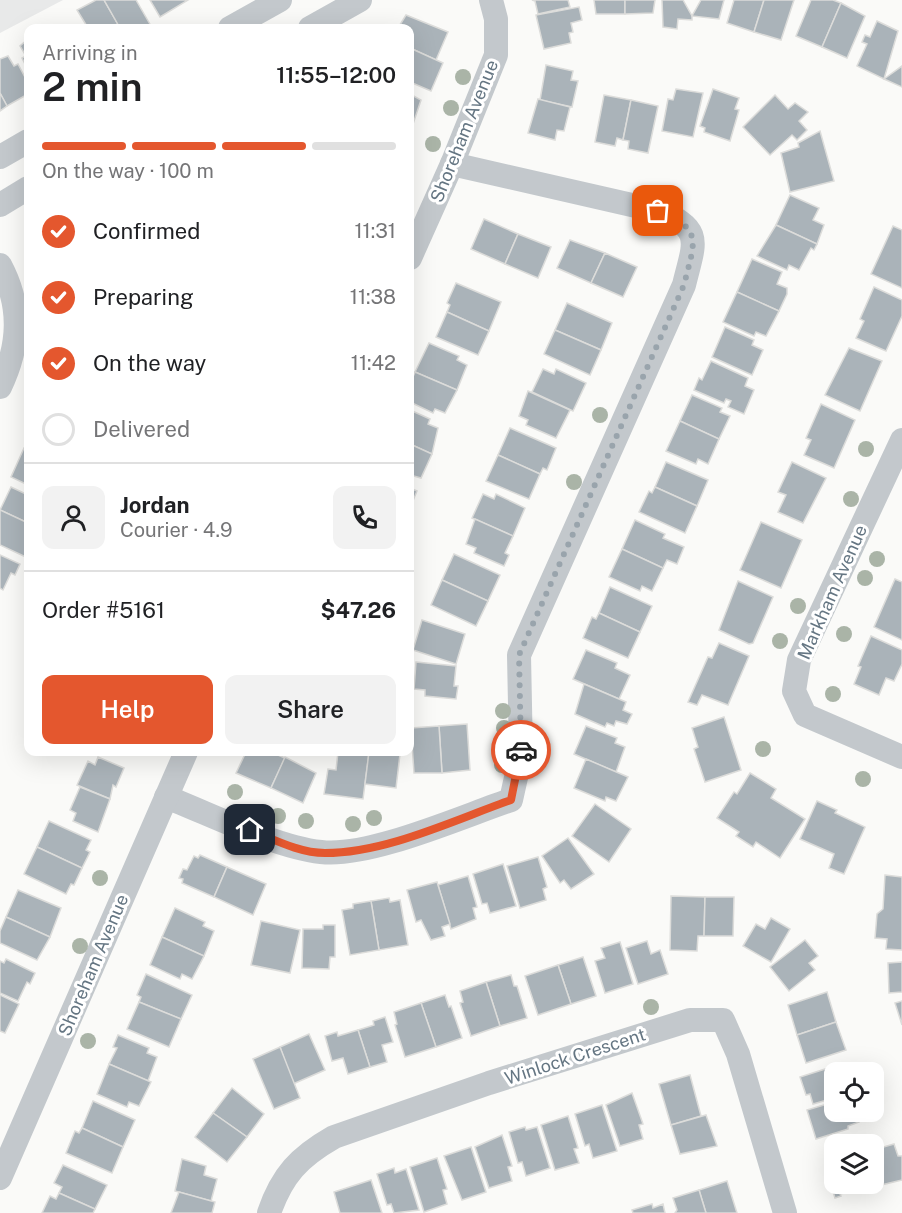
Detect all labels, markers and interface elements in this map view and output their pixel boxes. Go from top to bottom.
text: Arriving in [42,41,137,65]
street label: Shoreham Avenue [426,57,502,205]
text: 11:55–12:00 [276,62,396,88]
text: 2 min [42,64,143,110]
text: On the way · 100 m [42,159,214,183]
pin [632,185,683,236]
icon: bag [641,194,674,227]
icon: check [42,215,75,248]
text: Confirmed [93,218,200,244]
text: 11:31 [354,219,396,243]
icon: check [42,281,75,314]
text: Preparing [93,284,194,310]
text: 11:38 [350,285,396,309]
icon: check [42,347,75,380]
text: On the way [93,350,206,376]
text: 11:42 [351,351,396,375]
text: Delivered [93,416,190,442]
button: person [42,486,105,549]
button: phone [333,486,396,549]
text: Jordan [120,492,189,518]
text: Courier · 4.9 [120,518,232,542]
street label: Markham Avenue [793,521,871,663]
text: Order #5161 [42,597,165,623]
text: $47.26 [320,597,396,623]
button: Help [42,675,213,744]
button: Share [225,675,396,744]
courier [491,720,551,780]
icon: car [505,734,538,767]
pin [224,804,275,855]
icon: home [233,813,266,846]
street label: Shoreham Avenue [54,891,132,1039]
street label: Winlock Crescent [502,1023,648,1089]
map controls [824,1062,884,1194]
button: locate [824,1062,884,1122]
button: layers [824,1134,884,1194]

